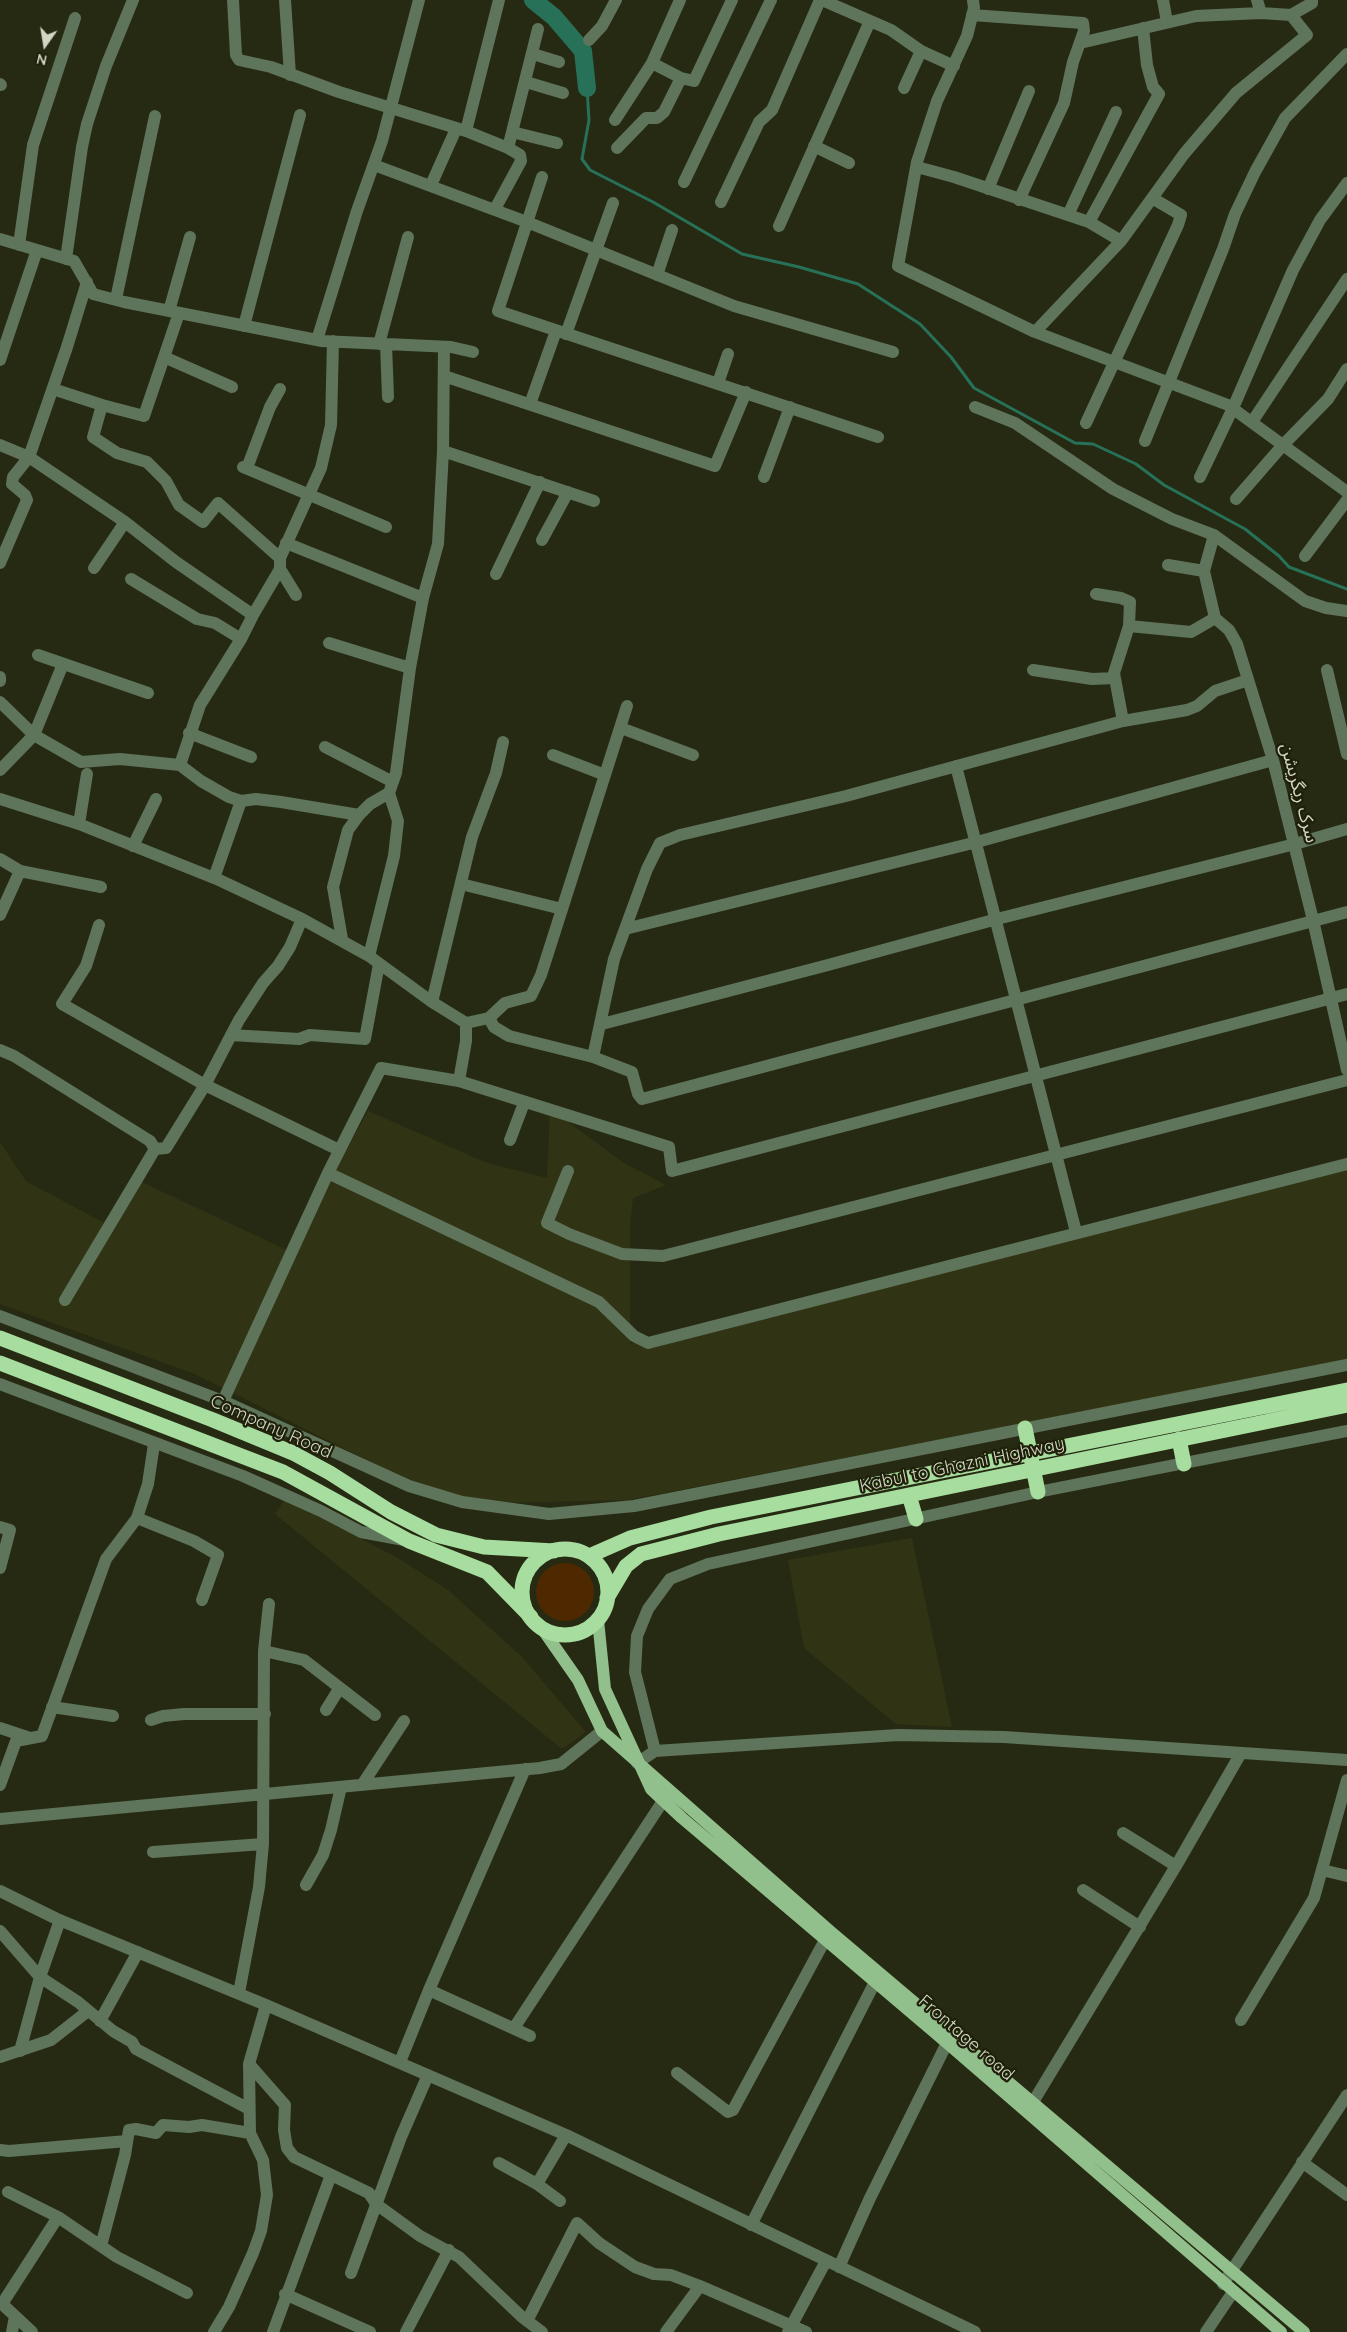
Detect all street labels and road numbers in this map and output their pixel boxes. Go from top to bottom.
street label: سرک ریگریشن [1275,741,1323,845]
street label: Company Road [207,1390,335,1464]
street label: Kabul to Ghazni Highway [857,1433,1067,1497]
street label: Frontage road [914,1990,1018,2086]

